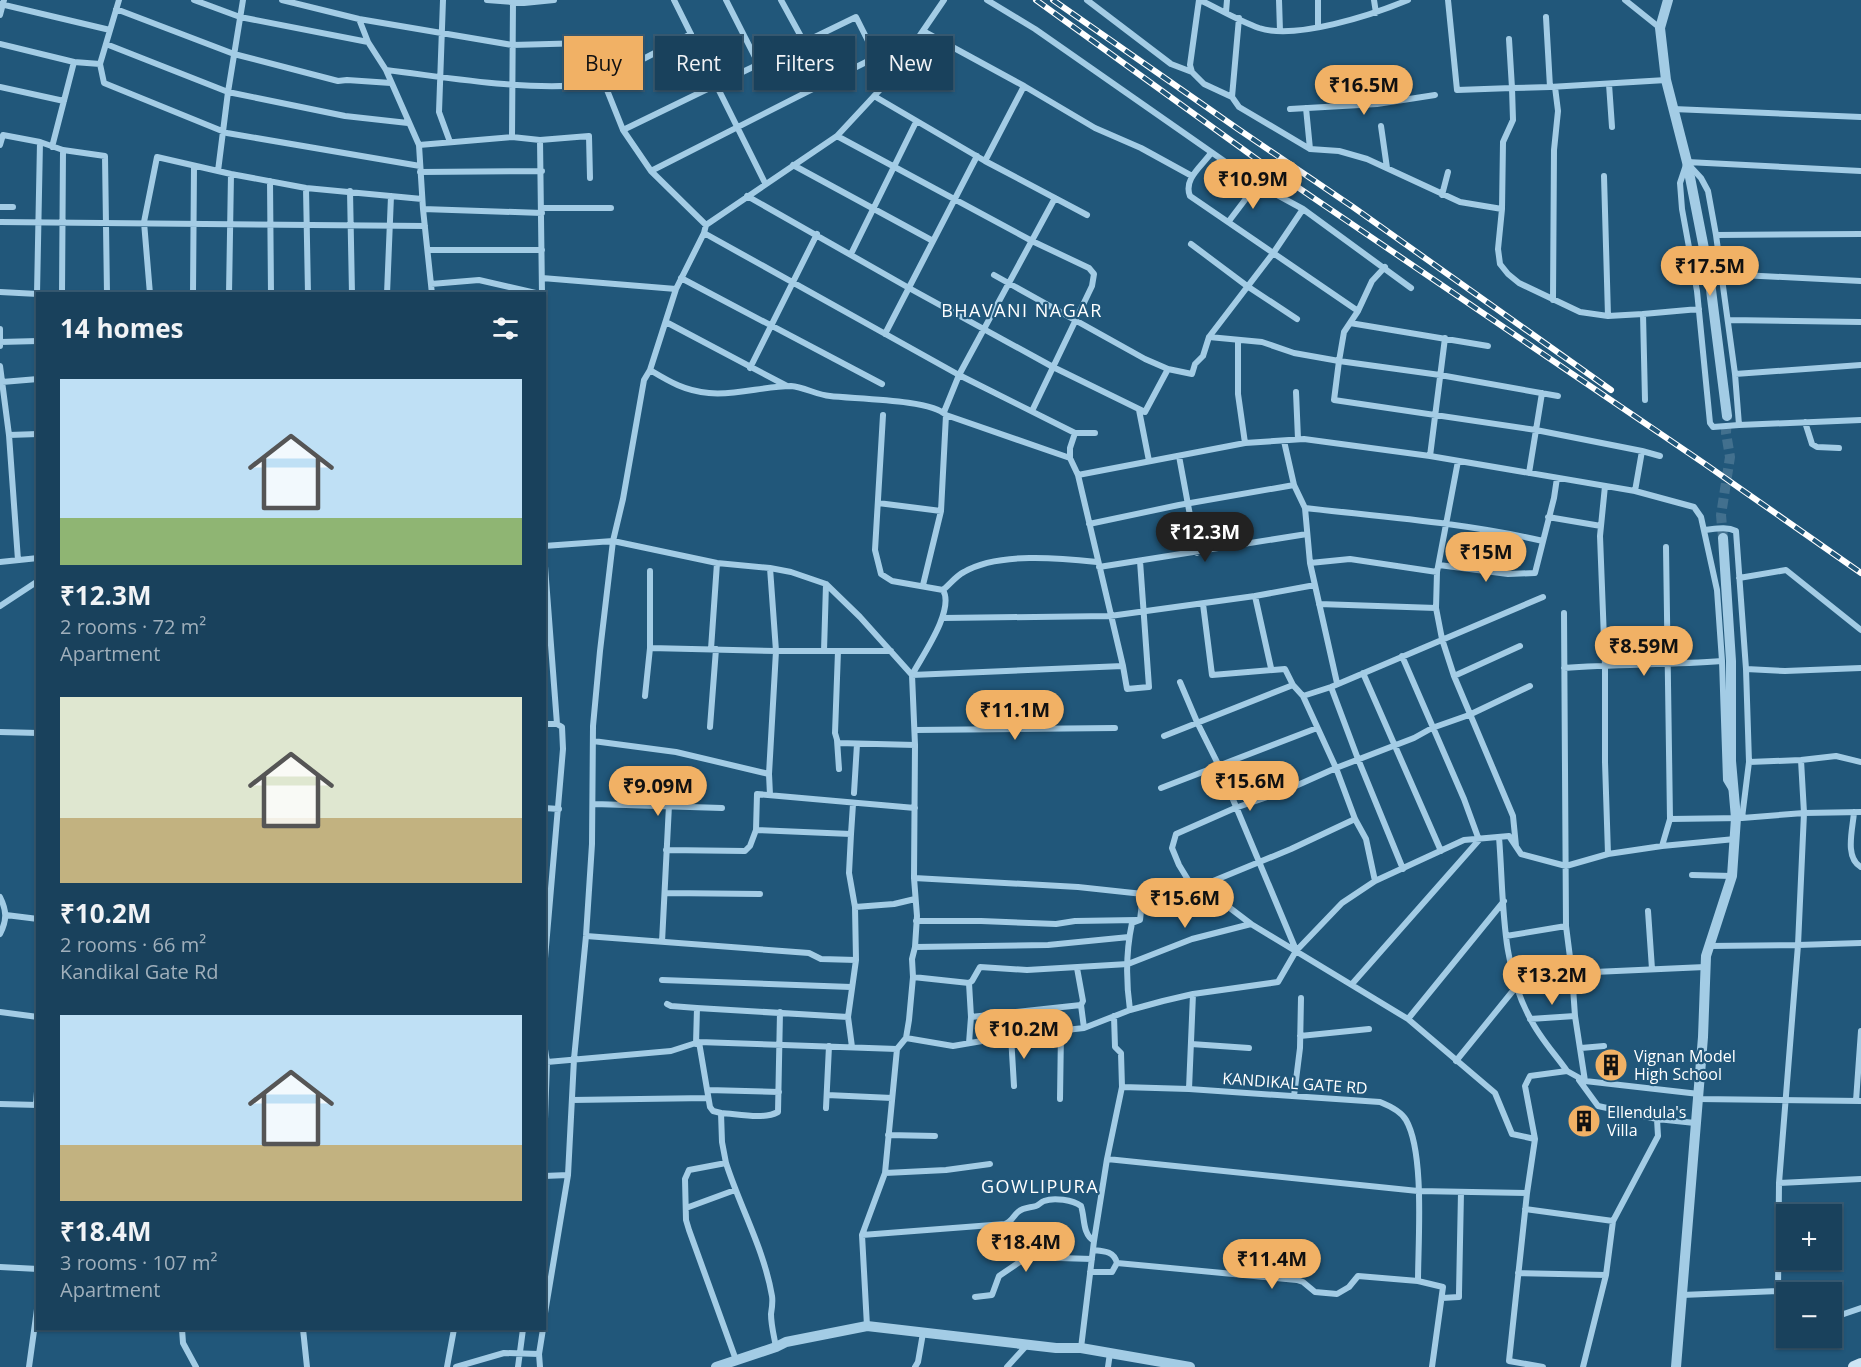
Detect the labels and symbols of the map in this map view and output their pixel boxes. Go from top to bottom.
pin: ₹16.5M [1315,65,1413,116]
pin: ₹10.9M [1204,159,1302,210]
pin: ₹17.5M [1661,246,1759,297]
district label: BHAVANI NAGAR [941,298,1103,322]
pin: ₹12.3M [1156,512,1254,563]
pin: ₹15M [1450,532,1522,583]
pin: ₹8.59M [1595,626,1693,677]
pin: ₹11.1M [966,690,1064,741]
pin: ₹15.6M [1201,761,1299,812]
pin: ₹9.09M [609,766,707,817]
pin: ₹15.6M [1136,878,1234,929]
pin: ₹13.2M [1503,955,1601,1006]
pin: ₹10.2M [975,1009,1073,1060]
place label: Vignan Model High School [1634,1045,1736,1085]
building icon: Vignan Model High School [1593,1047,1629,1083]
street label: KANDIKAL GATE RD [1222,1067,1368,1099]
place label: Ellendula's Villa [1607,1101,1686,1141]
building icon: Ellendula's Villa [1566,1103,1602,1139]
district label: GOWLIPURA [981,1174,1099,1198]
pin: ₹18.4M [977,1222,1075,1273]
pin: ₹11.4M [1223,1239,1321,1290]

